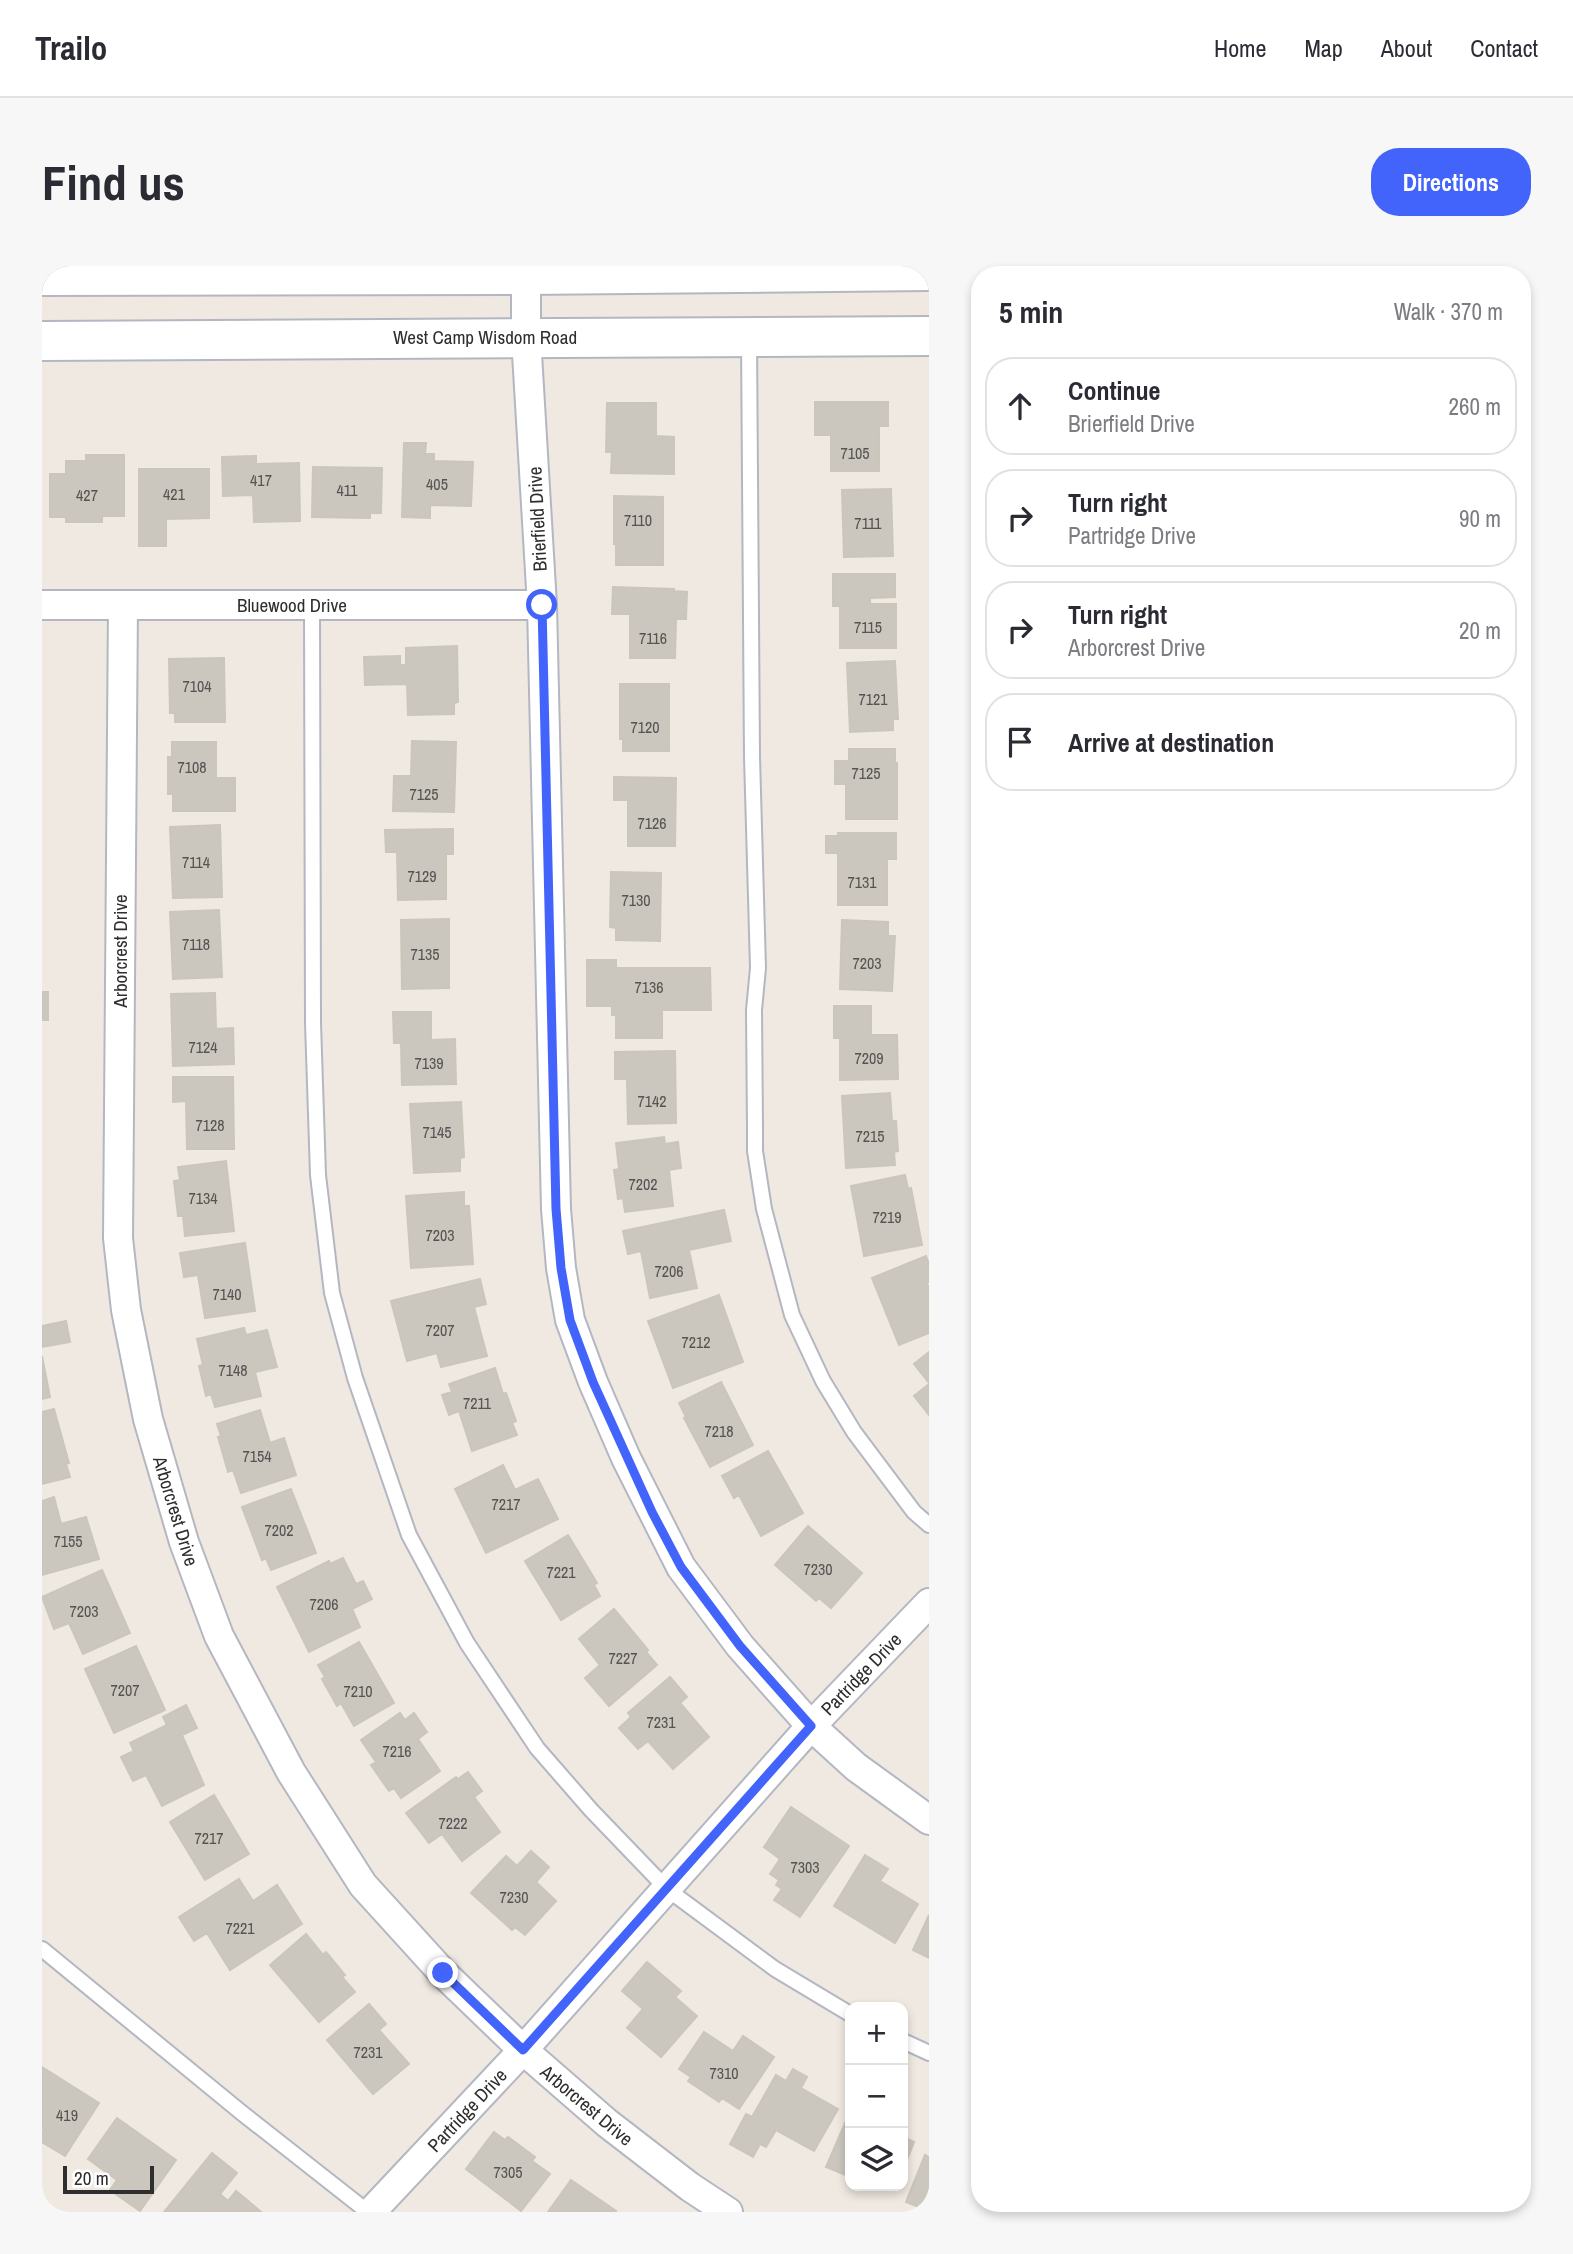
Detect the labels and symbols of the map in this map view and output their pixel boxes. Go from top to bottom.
street label: West Camp Wisdom Road [393,324,577,350]
house number: 7105 [840,442,870,464]
street label: Brierfield Drive [521,466,553,572]
house number: 417 [250,469,272,491]
house number: 405 [426,473,448,495]
house number: 411 [337,479,358,501]
house number: 421 [163,483,186,505]
house number: 427 [76,484,98,506]
house number: 7110 [624,509,652,531]
house number: 7111 [854,512,882,534]
route start [526,589,557,620]
street label: Bluewood Drive [237,592,347,618]
house number: 7115 [854,616,882,638]
house number: 7116 [639,627,667,649]
house number: 7104 [182,675,212,697]
house number: 7121 [858,688,888,710]
house number: 7120 [630,716,660,738]
house number: 7108 [177,756,207,778]
house number: 7125 [851,762,881,784]
house number: 7125 [409,783,439,805]
house number: 7126 [637,812,667,834]
house number: 7114 [182,851,210,873]
house number: 7129 [407,865,437,887]
house number: 7131 [847,871,877,893]
house number: 7130 [621,889,651,911]
street label: Arborcrest Drive [107,894,133,1009]
house number: 7118 [182,933,210,955]
house number: 7135 [410,943,440,965]
house number: 7203 [852,952,882,974]
house number: 7136 [634,976,664,998]
house number: 7124 [188,1036,218,1058]
house number: 7209 [854,1047,884,1069]
house number: 7139 [414,1052,444,1074]
house number: 7142 [637,1090,667,1112]
house number: 7128 [195,1114,225,1136]
house number: 7145 [422,1121,452,1143]
house number: 7215 [855,1125,885,1147]
house number: 7202 [628,1173,658,1195]
house number: 7134 [188,1187,218,1209]
house number: 7219 [872,1206,902,1228]
house number: 7203 [425,1224,455,1246]
house number: 7206 [654,1260,684,1282]
house number: 7140 [212,1283,242,1305]
house number: 7207 [425,1319,455,1341]
house number: 7212 [681,1331,711,1353]
house number: 7148 [218,1359,248,1381]
house number: 7211 [463,1392,492,1414]
house number: 7218 [704,1420,734,1442]
house number: 7154 [242,1445,272,1467]
street label: Arborcrest Drive [147,1452,205,1569]
house number: 7217 [491,1493,521,1515]
house number: 7202 [264,1519,294,1541]
house number: 7155 [53,1530,83,1552]
house number: 7230 [803,1558,833,1580]
house number: 7221 [546,1561,576,1583]
house number: 7206 [309,1593,339,1615]
house number: 7203 [69,1600,99,1622]
street label: Partridge Drive [815,1627,907,1721]
house number: 7227 [608,1647,638,1669]
house number: 7207 [110,1679,140,1701]
house number: 7210 [343,1680,373,1702]
house number: 7231 [646,1711,676,1733]
house number: 7216 [382,1740,412,1762]
house number: 7222 [438,1812,468,1834]
house number: 7217 [194,1827,224,1849]
house number: 7303 [790,1856,820,1878]
house number: 7230 [499,1886,529,1908]
house number: 7221 [225,1917,255,1939]
route end [427,1957,458,1988]
house number: 7231 [353,2041,383,2063]
street label: Arborcrest Drive [534,2058,639,2151]
house number: 7310 [709,2062,739,2084]
street label: Partridge Drive [421,2063,513,2157]
house number: 419 [56,2104,78,2126]
house number: 7305 [493,2161,523,2183]
scale bar [63,2163,154,2195]

